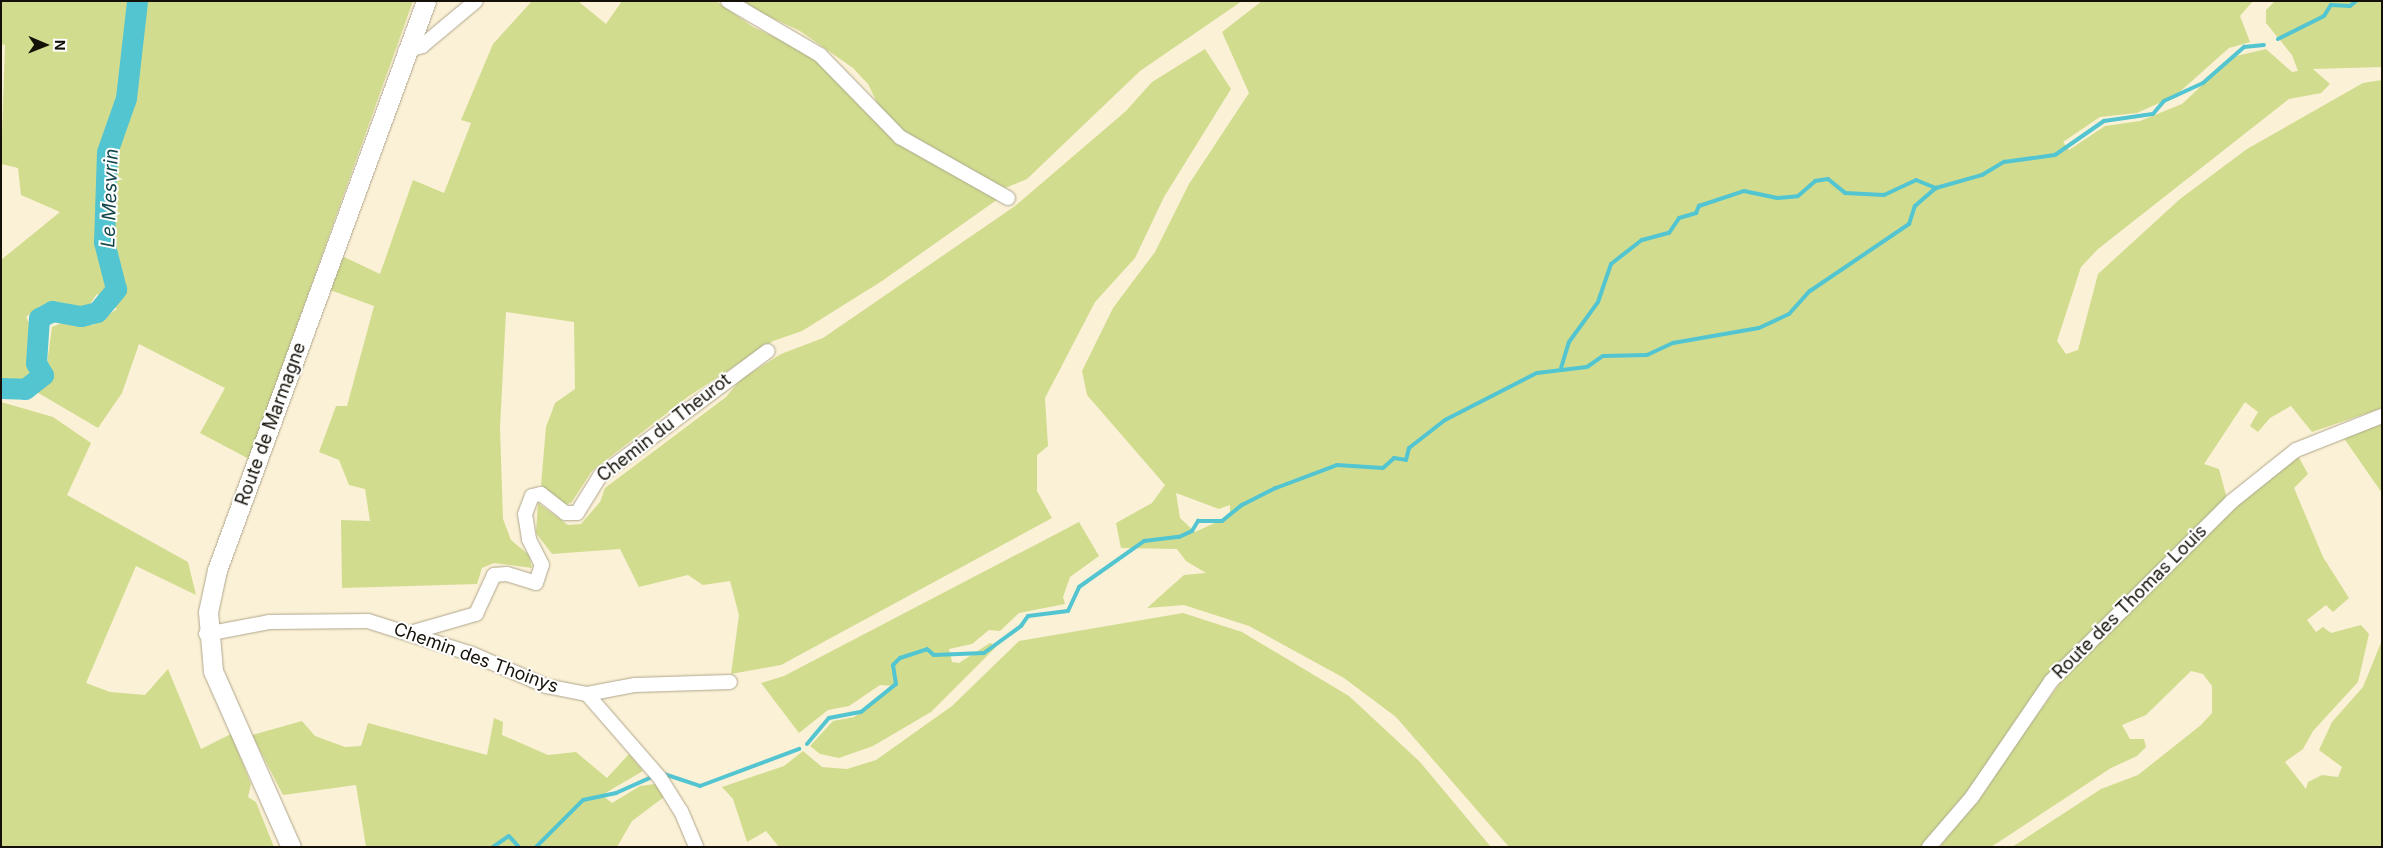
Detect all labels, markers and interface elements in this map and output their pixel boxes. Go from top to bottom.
north arrow [20,20,70,70]
text: N [52,40,69,51]
water label: Le Mesvrin [97,148,123,248]
street label: Route de Marmagne [231,339,311,509]
street label: Chemin du Theurot [593,369,735,487]
street label: Route des Thomas Louis [2048,520,2212,684]
street label: Chemin des Thoinys [391,618,561,698]

